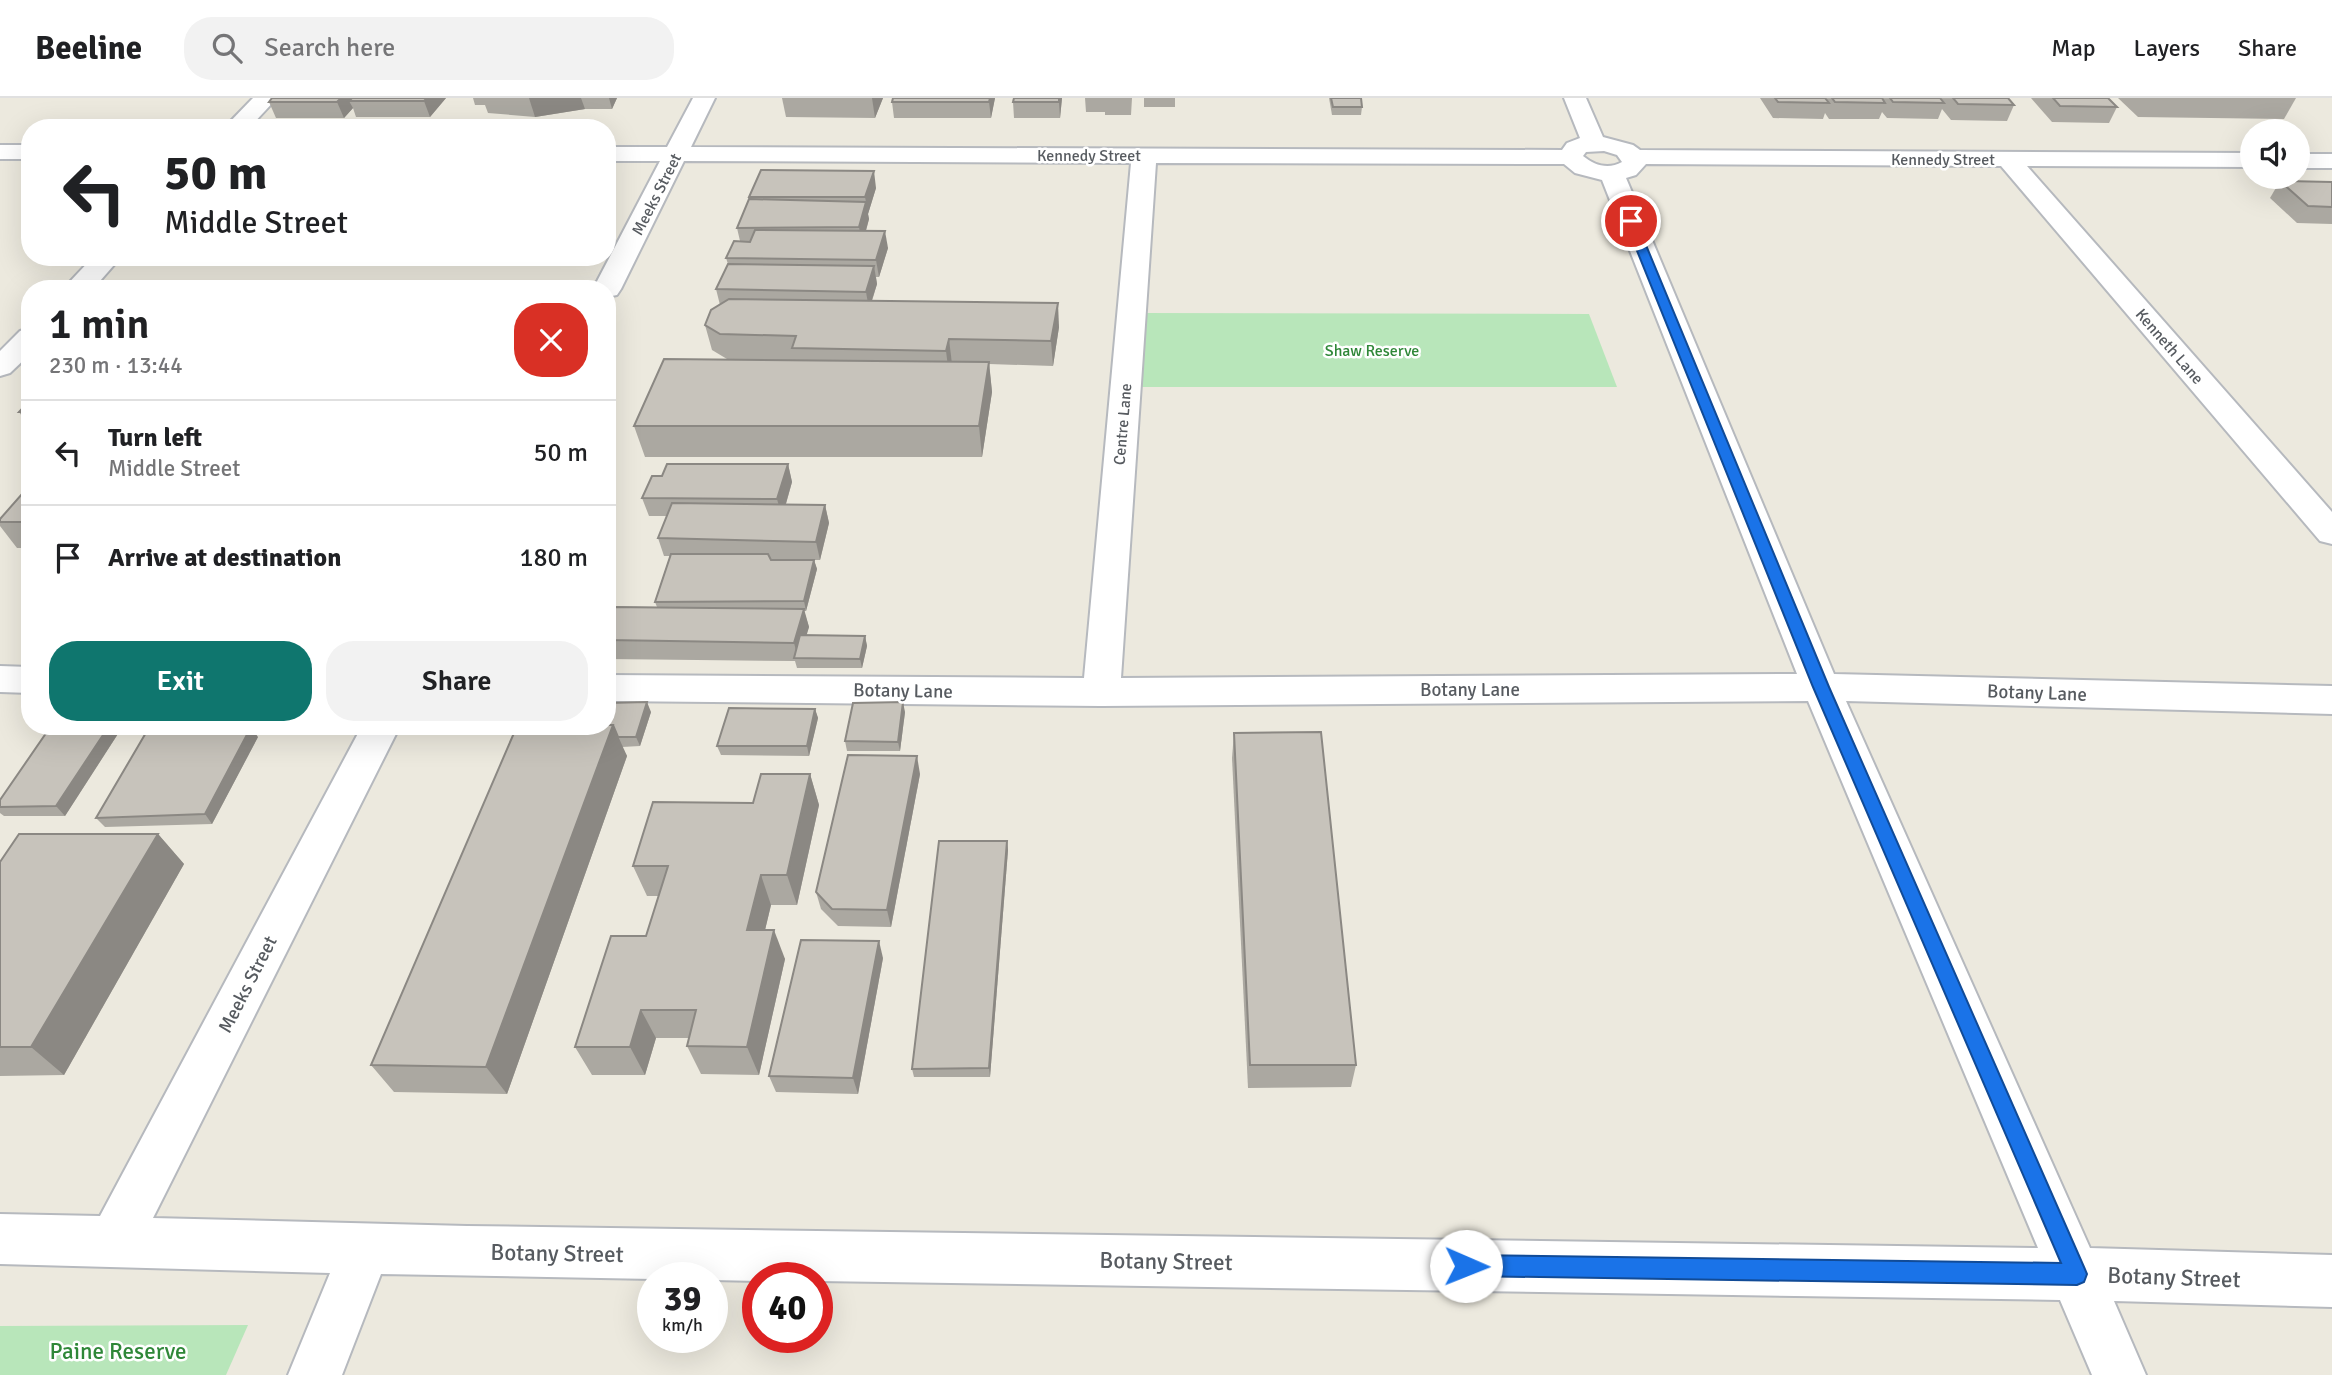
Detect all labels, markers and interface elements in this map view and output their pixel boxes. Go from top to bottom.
search box [184,17,674,80]
text: Beeline [35,28,142,69]
icon: search [208,29,246,67]
text: Search here [264,32,395,64]
text: Map [2051,33,2096,63]
text: Layers [2134,33,2200,63]
text: Share [2238,33,2297,63]
map controls [2240,119,2310,189]
button: sound [2240,119,2310,189]
text: 50 m [164,143,267,203]
street label: Kennedy Street [1037,146,1141,166]
icon: left [49,147,140,238]
street label: Meeks Street [628,150,686,239]
street label: Kennedy Street [1891,150,1995,170]
pin [1601,191,1661,251]
icon: arrive [1612,202,1650,240]
text: Middle Street [164,203,348,242]
text: 1 min [49,299,150,350]
button: close [514,303,588,377]
street label: Kenneth Lane [2131,305,2208,389]
park label: Shaw Reserve [1325,341,1419,361]
text: 230 m · 13:44 [49,351,183,380]
street label: Centre Lane [1109,382,1137,466]
text: Turn left [108,422,202,454]
icon: left [49,434,87,472]
text: 50 m [533,437,588,469]
text: Middle Street [108,454,240,483]
icon: arrive [49,539,87,577]
text: Arrive at destination [108,542,341,574]
text: 180 m [519,542,588,574]
button: Exit [49,641,312,721]
button: Share [326,641,588,721]
street label: Botany Lane [853,678,953,704]
street label: Botany Lane [1420,678,1520,702]
street label: Botany Lane [1987,679,2087,707]
street label: Meeks Street [213,932,283,1037]
position arrow [1429,1229,1503,1303]
street label: Botany Street [490,1238,624,1269]
street label: Botany Street [1099,1246,1233,1277]
street label: Botany Street [2107,1261,2241,1294]
speed limit sign: 40 [742,1262,833,1353]
text: 39 [664,1277,701,1320]
text: km/h [662,1314,703,1336]
park label: Paine Reserve [49,1337,187,1366]

